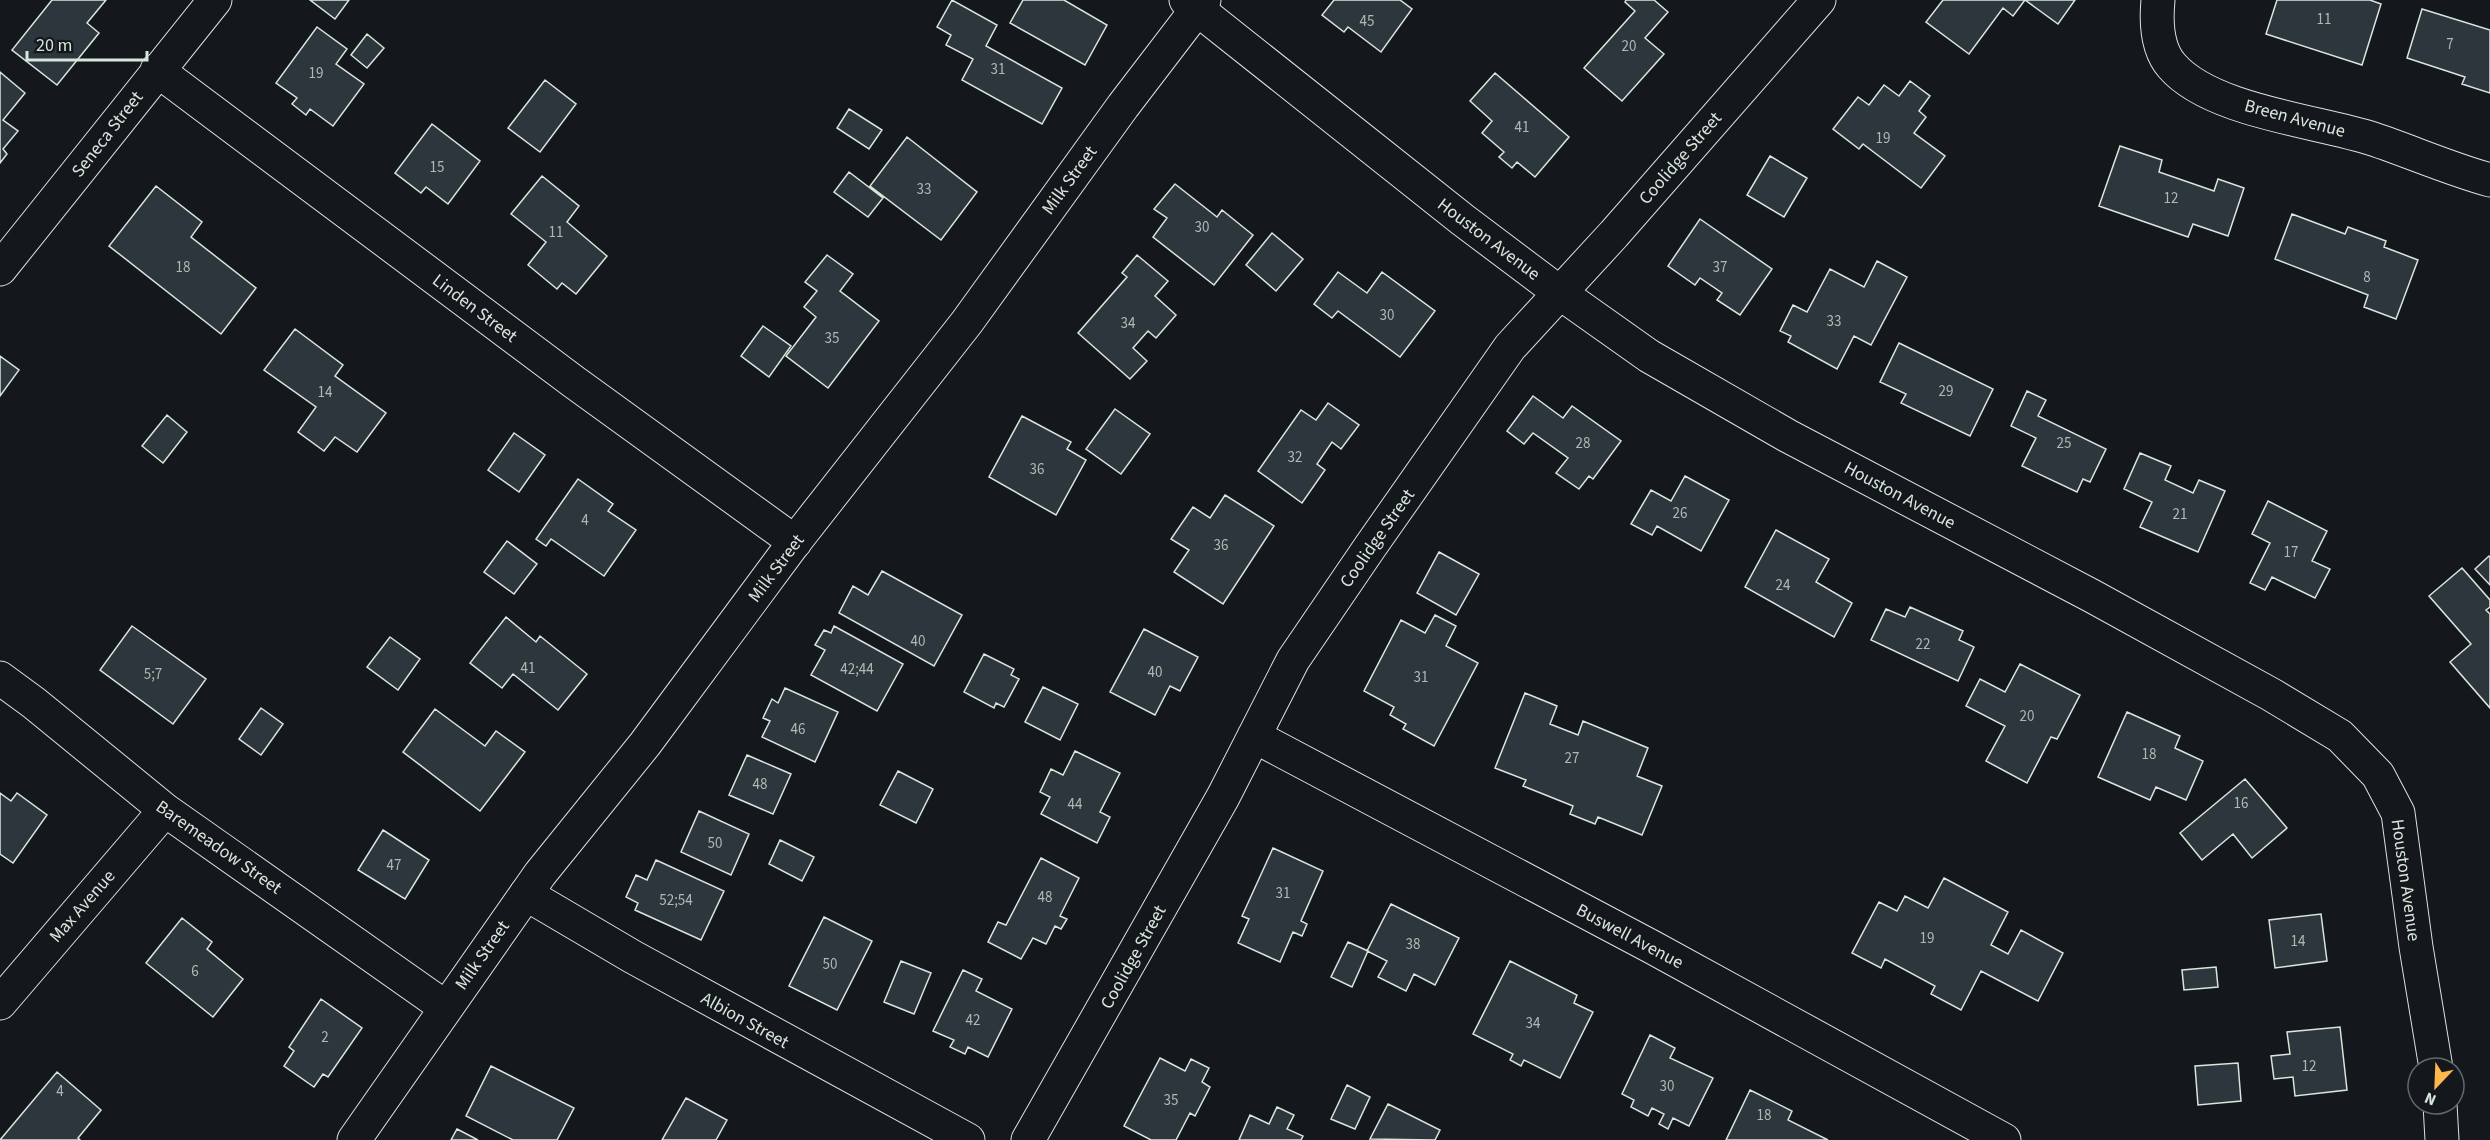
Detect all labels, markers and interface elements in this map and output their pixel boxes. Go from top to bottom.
house number: 11 [2317,9,2331,30]
house number: 45 [1360,11,1374,32]
scale bar [27,24,147,62]
text: 20 m [36,33,72,58]
house number: 7 [2446,34,2454,55]
house number: 20 [1622,36,1636,57]
house number: 31 [991,59,1005,80]
house number: 19 [309,63,323,84]
street label: Seneca Street [66,86,149,183]
street label: Breen Avenue [2242,93,2348,144]
street label: Coolidge Street [1633,107,1728,210]
house number: 41 [1515,117,1529,138]
house number: 19 [1876,128,1890,149]
street label: Milk Street [1036,141,1103,220]
house number: 15 [430,157,444,178]
house number: 33 [917,179,931,200]
house number: 12 [2164,188,2178,209]
street label: Houston Avenue [1432,192,1545,286]
house number: 30 [1195,217,1209,238]
house number: 11 [549,222,563,243]
house number: 18 [176,257,190,278]
house number: 37 [1713,257,1727,278]
house number: 8 [2363,267,2371,288]
street label: Linden Street [427,268,522,349]
house number: 30 [1380,305,1394,326]
house number: 33 [1827,311,1841,332]
house number: 34 [1121,313,1136,334]
house number: 35 [825,328,839,349]
house number: 29 [1939,381,1953,402]
house number: 14 [318,382,333,403]
house number: 28 [1576,433,1590,454]
house number: 25 [2057,433,2071,454]
house number: 32 [1288,447,1302,468]
street label: Houston Avenue [1840,456,1960,535]
house number: 36 [1030,459,1044,480]
street label: Coolidge Street [1334,484,1421,593]
house number: 26 [1673,503,1687,524]
house number: 21 [2173,504,2187,525]
house number: 4 [581,510,589,531]
street label: Milk Street [742,529,810,608]
house number: 36 [1214,535,1228,556]
house number: 17 [2284,542,2298,563]
house number: 24 [1776,575,1791,596]
house number: 40 [911,631,925,652]
house number: 22 [1916,634,1930,655]
house number: 41 [521,658,535,679]
house number: 42;44 [840,659,874,680]
house number: 40 [1148,662,1162,683]
house number: 5;7 [144,664,162,685]
house number: 31 [1414,667,1428,688]
house number: 20 [2020,706,2034,727]
house number: 46 [791,719,805,740]
house number: 18 [2142,744,2156,765]
house number: 27 [1565,748,1579,769]
house number: 48 [753,774,767,795]
house number: 16 [2234,793,2248,814]
house number: 44 [1068,794,1083,815]
street label: Baremeadow Street [151,795,287,900]
street label: Houston Avenue [2385,817,2426,943]
house number: 50 [708,833,722,854]
house number: 47 [387,855,401,876]
street label: Max Avenue [44,864,121,948]
house number: 31 [1276,883,1290,904]
house number: 48 [1038,887,1052,908]
house number: 52;54 [659,890,693,911]
street label: Buswell Avenue [1572,898,1688,975]
street label: Coolidge Street [1095,901,1172,1014]
street label: Milk Street [449,915,516,995]
house number: 19 [1920,928,1934,949]
house number: 14 [2291,931,2306,952]
house number: 38 [1406,934,1420,955]
house number: 50 [823,954,837,975]
house number: 6 [191,961,199,982]
street label: Albion Street [696,986,793,1055]
house number: 42 [966,1010,980,1031]
house number: 34 [1526,1013,1541,1034]
house number: 2 [321,1027,329,1048]
house number: 12 [2302,1056,2316,1077]
north arrow [2406,1056,2466,1116]
house number: 30 [1660,1076,1674,1097]
house number: 4 [56,1081,64,1102]
text: N [2421,1087,2440,1111]
house number: 35 [1164,1090,1178,1111]
house number: 18 [1757,1105,1771,1126]

